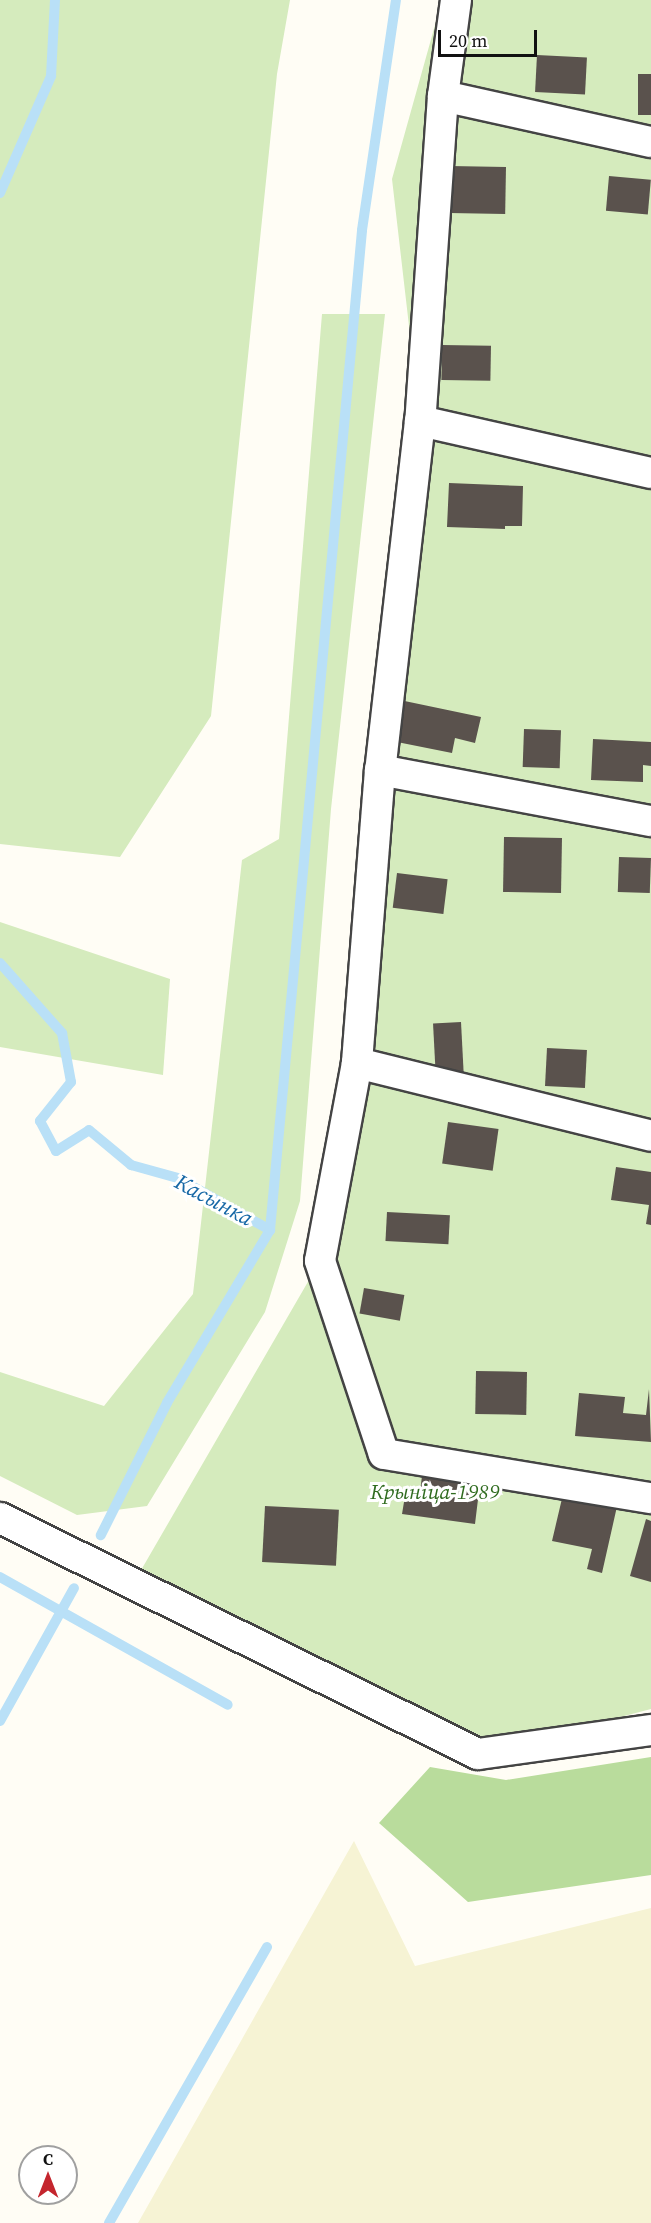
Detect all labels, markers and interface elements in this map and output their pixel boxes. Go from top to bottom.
scale bar [441,18,540,56]
text: 20 m [449,28,487,53]
water label: Касынка [170,1168,258,1232]
park label: Крыніца-1989 [370,1479,500,1505]
north arrow [18,2145,78,2205]
text: С [43,2148,53,2170]

